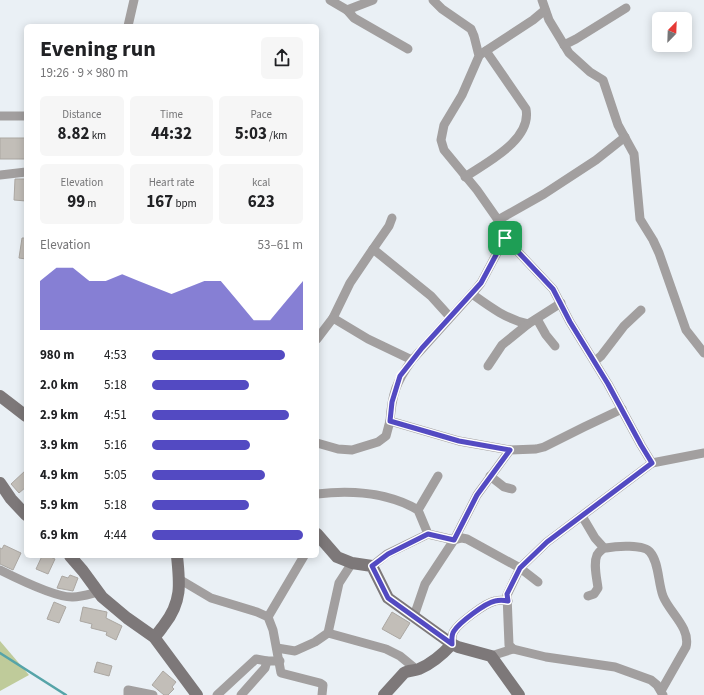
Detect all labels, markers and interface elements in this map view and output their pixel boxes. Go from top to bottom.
north arrow [652,12,692,52]
map controls [652,12,692,52]
text: Evening run [40,33,156,65]
button: share [261,37,303,79]
text: 19:26 · 9 × 980 m [40,64,128,82]
text: Distance [62,107,101,122]
text: Time [160,107,183,122]
text: Pace [250,107,272,122]
text: 8.82 [57,122,89,146]
text: 44:32 [151,122,192,146]
text: 5:03 [235,122,267,146]
text: km [89,128,106,143]
text: /km [267,128,287,143]
text: Elevation [60,175,103,190]
text: Heart rate [149,175,194,190]
text: kcal [252,175,270,190]
text: 99 [67,190,85,214]
text: 167 [146,190,173,214]
text: 623 [248,190,275,214]
text: m [85,196,96,211]
text: bpm [173,196,197,211]
pin [488,221,522,255]
icon: arrive [494,227,516,249]
text: Elevation [40,236,91,254]
text: 53–61 m [258,236,303,254]
text: 980 m [40,346,74,364]
text: 4:53 [104,346,127,364]
text: 2.0 km [40,376,79,394]
text: 5:18 [104,376,127,394]
text: 2.9 km [40,406,79,424]
text: 4:51 [104,406,127,424]
text: 3.9 km [40,436,79,454]
text: 5:16 [104,436,127,454]
text: 4.9 km [40,466,79,484]
text: 5:05 [104,466,127,484]
text: 5.9 km [40,496,79,514]
text: 5:18 [104,496,127,514]
text: 6.9 km [40,526,79,544]
text: 4:44 [104,526,127,544]

